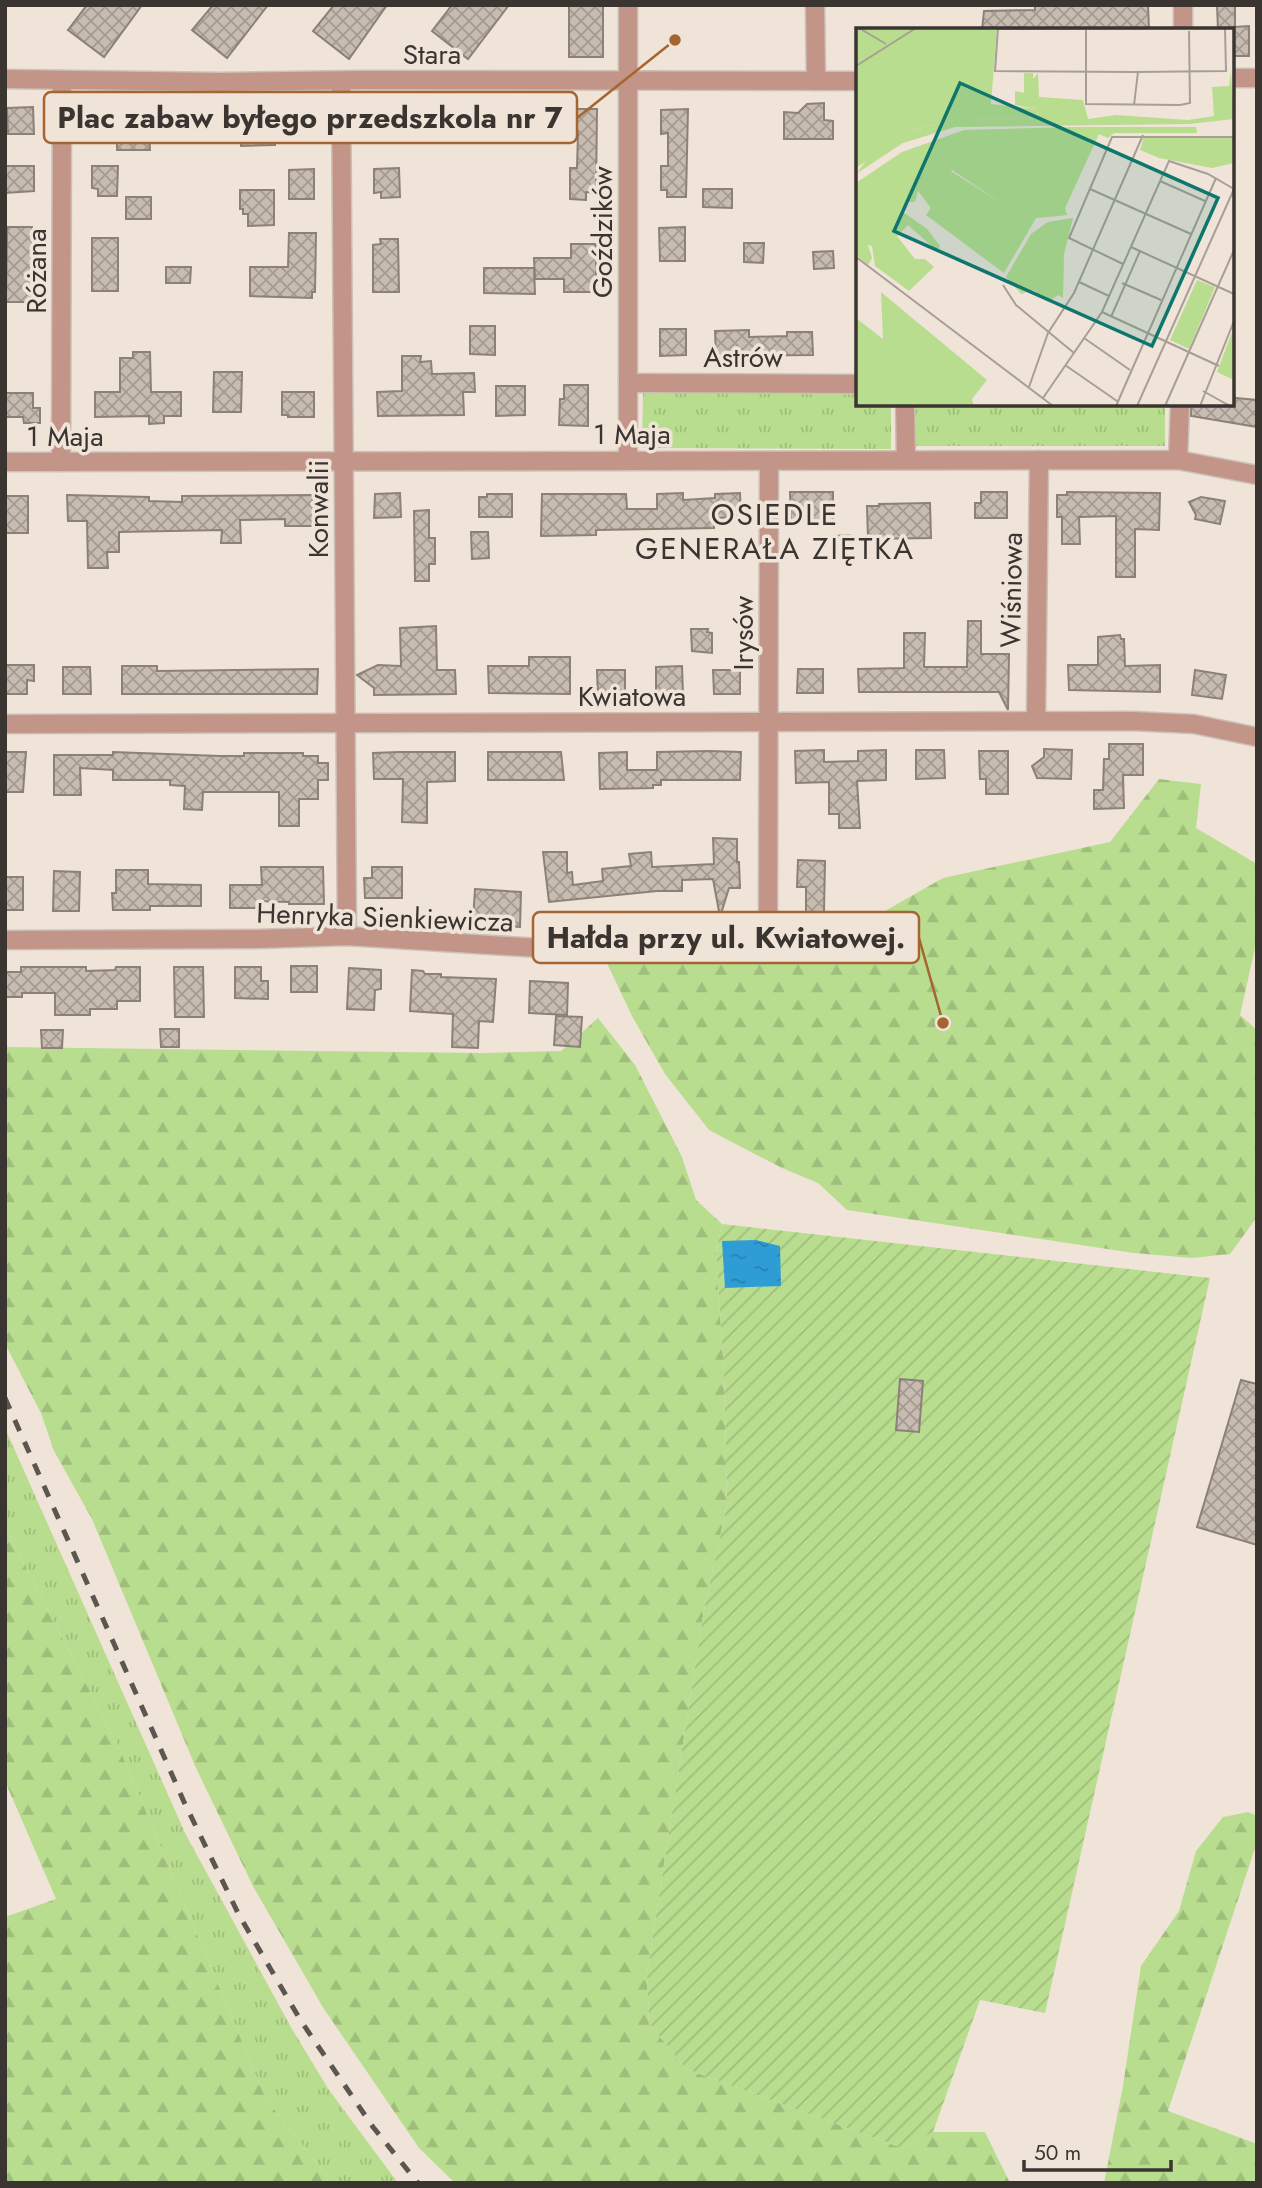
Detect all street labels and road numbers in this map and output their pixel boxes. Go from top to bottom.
street label: Stara [403,34,461,75]
street label: Goździków [582,166,623,298]
street label: Różana [16,228,57,314]
street label: Astrów [703,337,783,378]
street label: 1 Maja [593,414,671,455]
street label: 1 Maja [26,416,104,457]
street label: Konwalii [298,460,339,558]
street label: Wiśniowa [990,532,1033,648]
street label: Irysów [723,596,764,670]
street label: Kwiatowa [578,676,686,717]
street label: Henryka Sienkiewicza [256,893,514,942]

